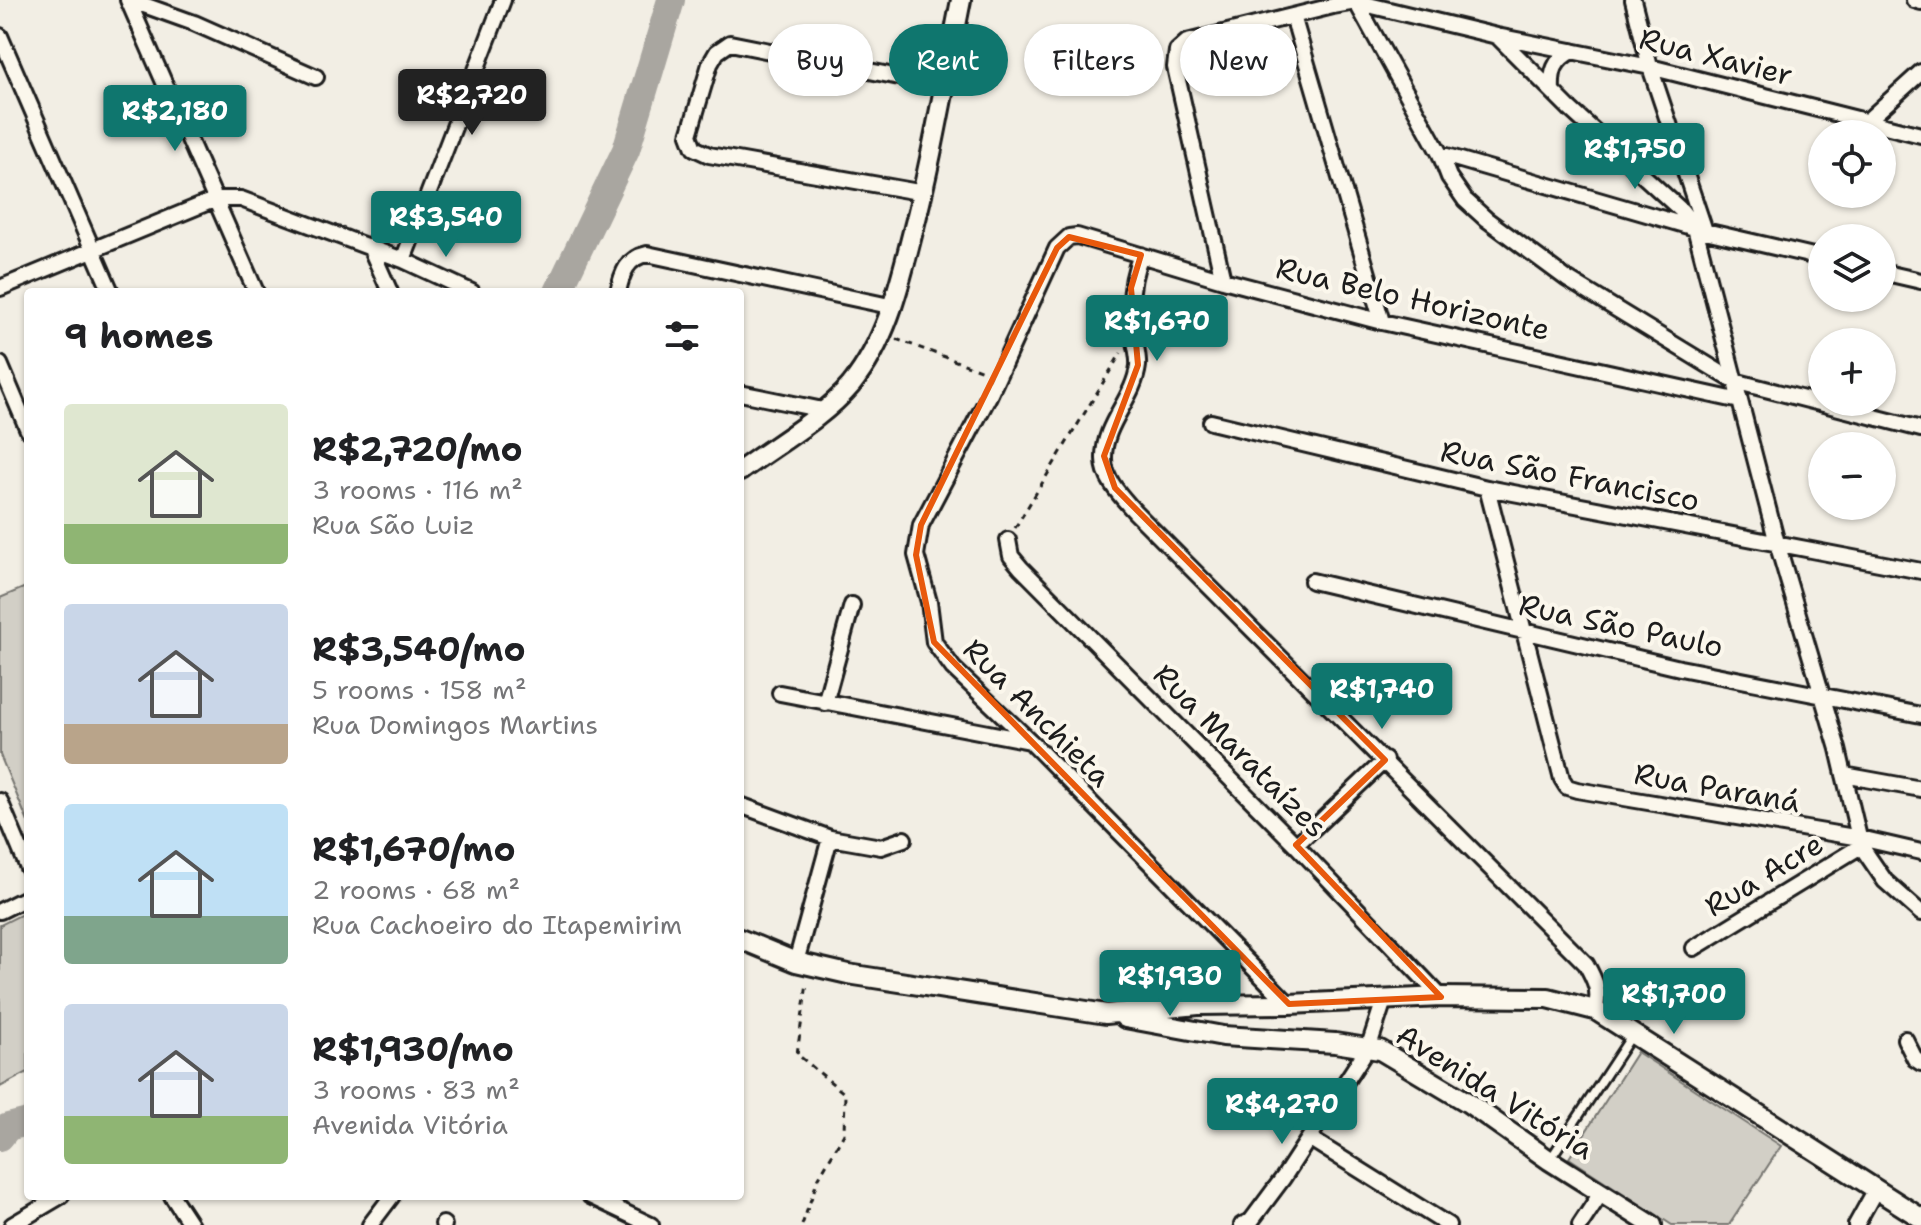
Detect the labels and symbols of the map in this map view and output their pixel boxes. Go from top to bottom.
street label: Rua Xavier [1635,18,1797,95]
pin: R$2,720 [398,69,546,137]
pin: R$2,180 [101,85,249,153]
pin: R$1,750 [1561,123,1709,191]
pin: R$3,540 [372,191,520,259]
street label: Rua Belo Horizonte [1272,247,1554,350]
pin: R$1,670 [1083,295,1231,363]
street label: Rua São Francisco [1437,430,1703,521]
street label: Rua São Paulo [1515,584,1727,667]
street label: Rua Anchieta [954,629,1121,796]
street label: Rua Marataízes [1144,655,1336,847]
pin: R$1,740 [1308,663,1456,731]
street label: Rua Paraná [1631,753,1804,822]
street label: Rua Acre [1697,823,1831,926]
pin: R$1,930 [1096,950,1244,1018]
pin: R$1,700 [1600,968,1748,1036]
street label: Avenida Vitória [1389,1014,1602,1169]
pin: R$4,270 [1208,1078,1356,1146]

